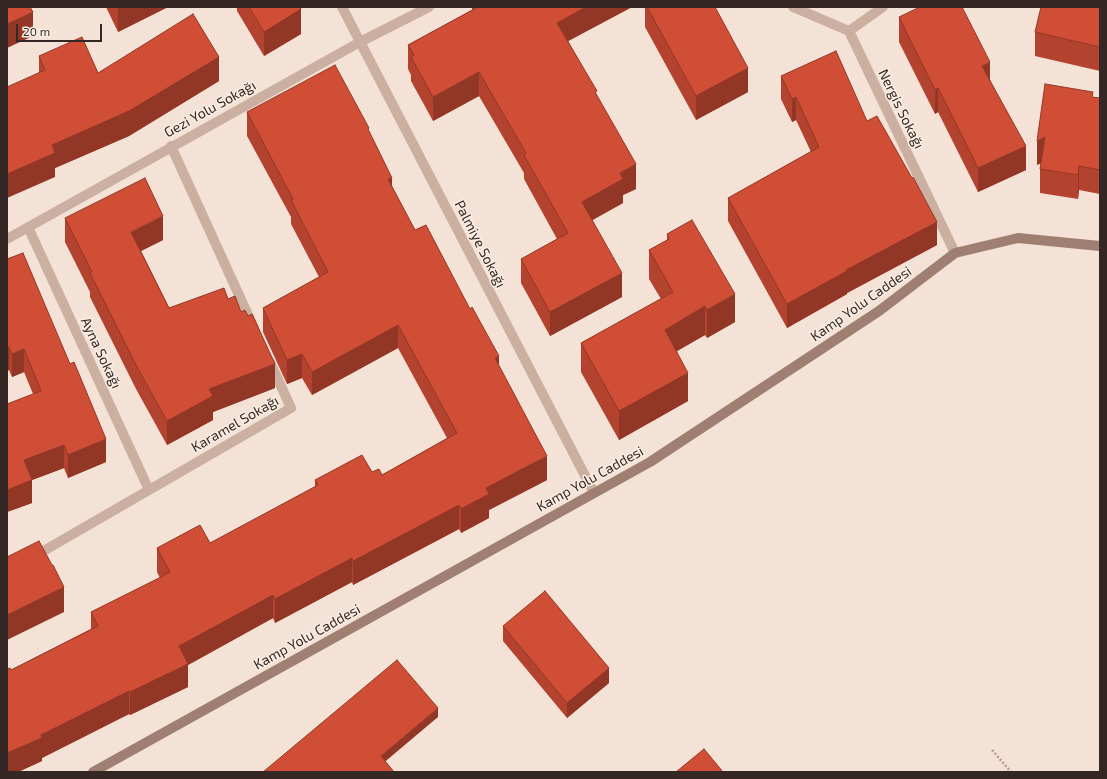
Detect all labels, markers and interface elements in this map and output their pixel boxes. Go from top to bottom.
scale bar [18,16,104,42]
text: 20 m [23,24,50,38]
street label: Nergis Sokağı [875,66,927,152]
street label: Gezi Yolu Sokağı [161,77,259,141]
street label: Palmiye Sokağı [451,198,509,290]
street label: Kamp Yolu Caddesi [807,263,915,345]
street label: Ayna Sokağı [77,315,125,391]
street label: Karamel Sokağı [188,392,282,456]
street label: Kamp Yolu Caddesi [534,443,646,515]
street label: Kamp Yolu Caddesi [251,601,363,673]

